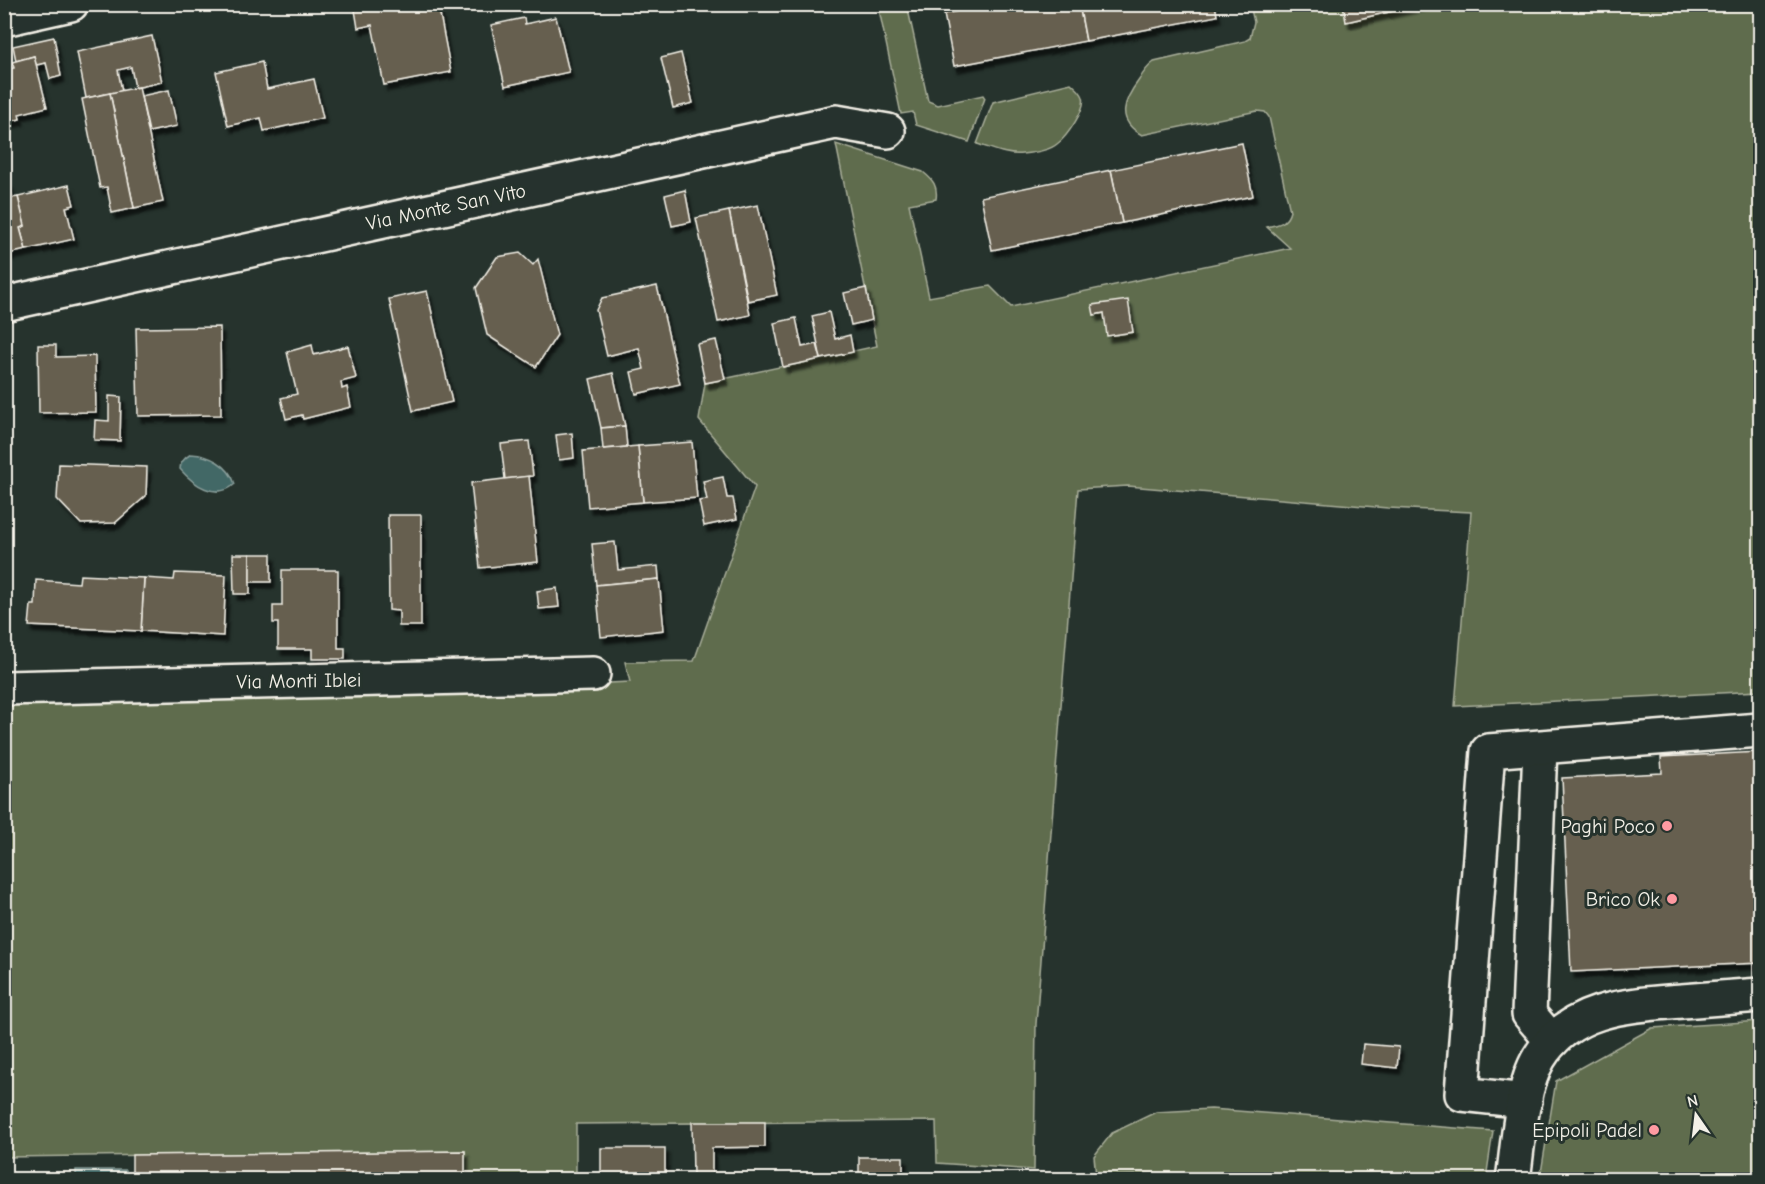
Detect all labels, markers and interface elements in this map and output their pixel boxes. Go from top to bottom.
street label: Via Monte San Vito [364,179,528,235]
street label: Via Monti Iblei [236,668,362,694]
place label: Paghi Poco [1561,815,1655,838]
marker: Paghi Poco [1660,819,1674,833]
place label: Brico Ok [1586,888,1660,911]
marker: Brico Ok [1665,892,1679,906]
north arrow [1666,1085,1726,1145]
text: N [1685,1091,1700,1111]
place label: Epipoli Padel [1532,1119,1642,1142]
marker: Epipoli Padel [1647,1123,1661,1137]

